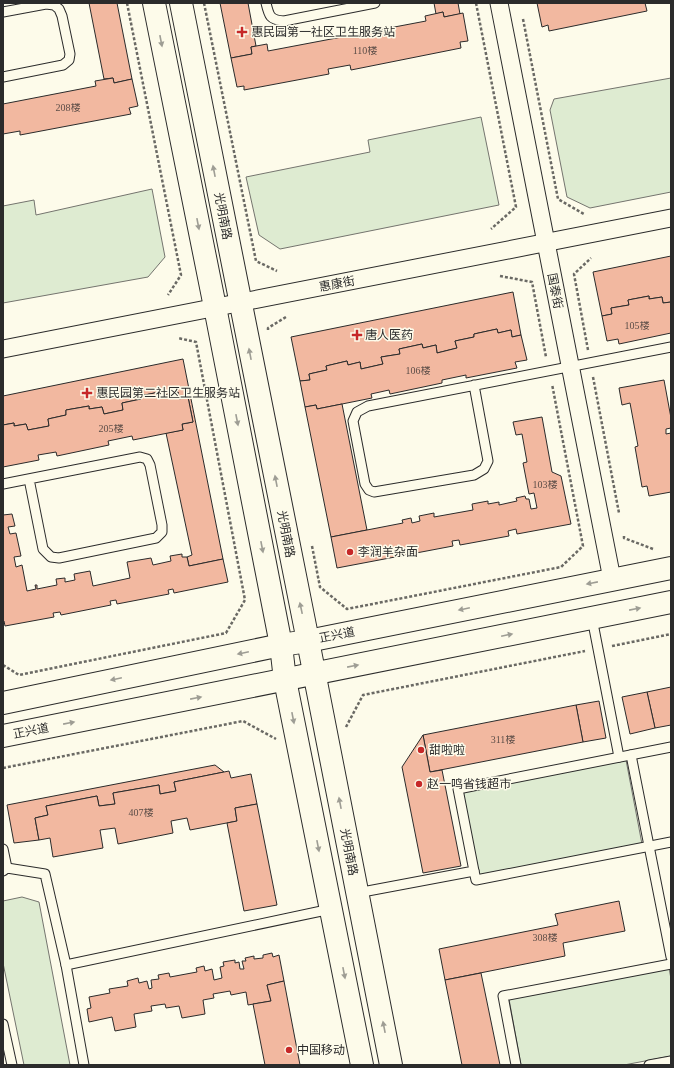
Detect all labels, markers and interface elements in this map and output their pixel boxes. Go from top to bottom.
place label: 惠民园第一社区卫生服务站 [251,25,395,39]
marker: 惠民园第一社区卫生服务站 [236,26,248,38]
one-way arrow [159,35,165,47]
house number: 110楼 [353,45,377,56]
house number: 208楼 [56,102,81,113]
one-way arrow [210,165,216,177]
street label: 光明南路 [212,191,234,241]
one-way arrow [196,217,202,230]
street label: 国泰街 [545,272,565,310]
street label: 惠康街 [318,274,356,294]
house number: 105楼 [625,320,650,331]
place label: 唐人医药 [365,328,413,342]
marker: 唐人医药 [352,330,362,340]
one-way arrow [247,347,253,360]
house number: 106楼 [406,365,431,376]
place label: 惠民园第二社区卫生服务站 [96,386,240,400]
marker: 惠民园第二社区卫生服务站 [81,387,93,399]
one-way arrow [234,414,240,426]
house number: 205楼 [99,423,124,434]
one-way arrow [272,475,278,487]
house number: 103楼 [533,479,558,490]
street label: 光明南路 [275,509,297,559]
one-way arrow [259,541,265,553]
place label: 李润羊杂面 [358,545,418,559]
marker: 李润羊杂面 [345,547,355,557]
one-way arrow [585,581,598,587]
one-way arrow [298,602,304,615]
one-way arrow [629,606,641,612]
one-way arrow [458,607,470,613]
street label: 正兴道 [318,625,356,645]
one-way arrow [501,632,514,638]
one-way arrow [237,650,249,656]
one-way arrow [346,663,359,669]
one-way arrow [110,677,122,683]
one-way arrow [190,694,202,700]
one-way arrow [290,712,296,724]
one-way arrow [63,720,75,726]
street label: 正兴道 [12,721,50,741]
house number: 311楼 [491,734,515,745]
place label: 甜啦啦 [429,743,465,757]
marker: 甜啦啦 [416,745,426,755]
place label: 赵一鸣省钱超市 [427,777,511,791]
marker: 赵一鸣省钱超市 [414,779,424,789]
one-way arrow [336,797,342,809]
house number: 407楼 [129,807,154,818]
street label: 光明南路 [338,827,360,877]
one-way arrow [316,839,322,852]
house number: 308楼 [533,932,558,943]
one-way arrow [341,967,347,979]
one-way arrow [380,1021,386,1033]
place label: 中国移动 [297,1043,345,1057]
marker: 中国移动 [284,1045,294,1055]

